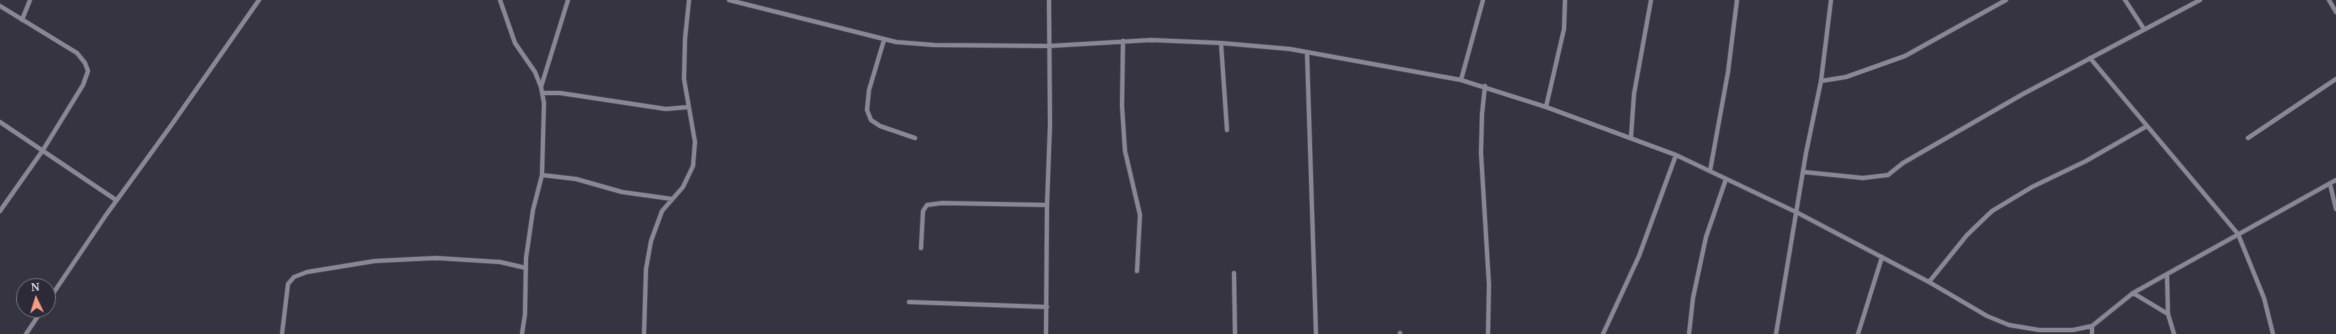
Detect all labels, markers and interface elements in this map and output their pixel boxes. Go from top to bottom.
north arrow [16,278,56,318]
text: N [30,279,40,294]

